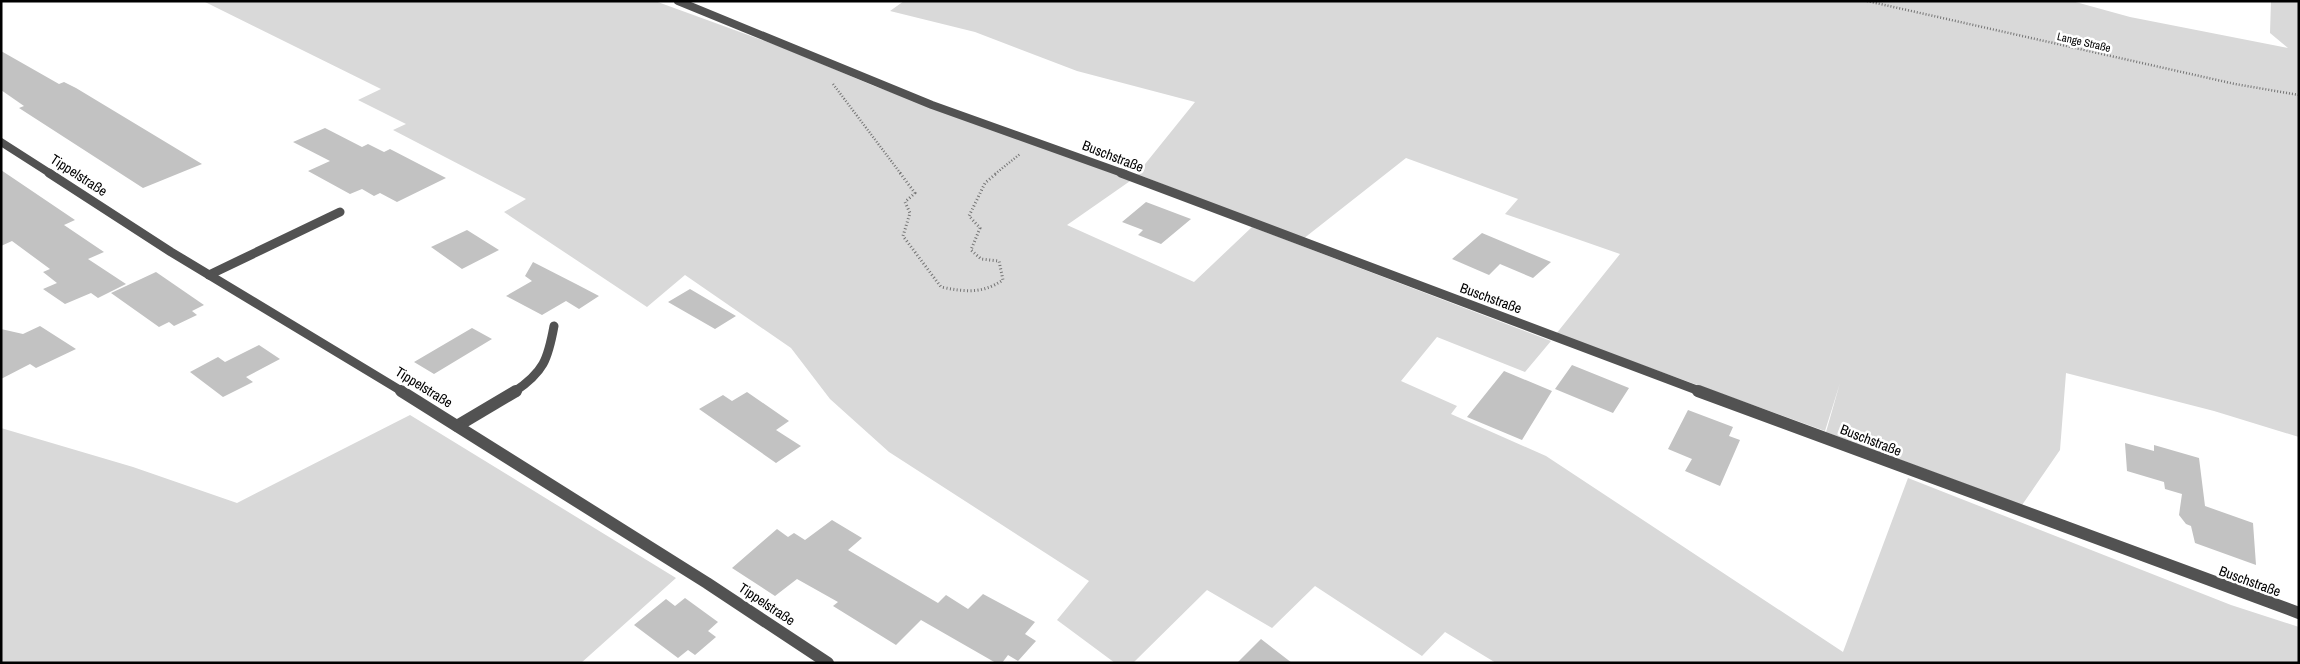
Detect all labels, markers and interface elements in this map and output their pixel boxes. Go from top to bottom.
street label: Lange Straße [2056,29,2112,55]
street label: Buschstraße [1080,136,1146,176]
street label: Tippelstraße [47,150,111,200]
street label: Buschstraße [1458,279,1524,317]
street label: Tippelstraße [392,362,456,412]
street label: Buschstraße [1838,420,1904,460]
street label: Buschstraße [2217,562,2283,600]
street label: Tippelstraße [735,579,799,629]

